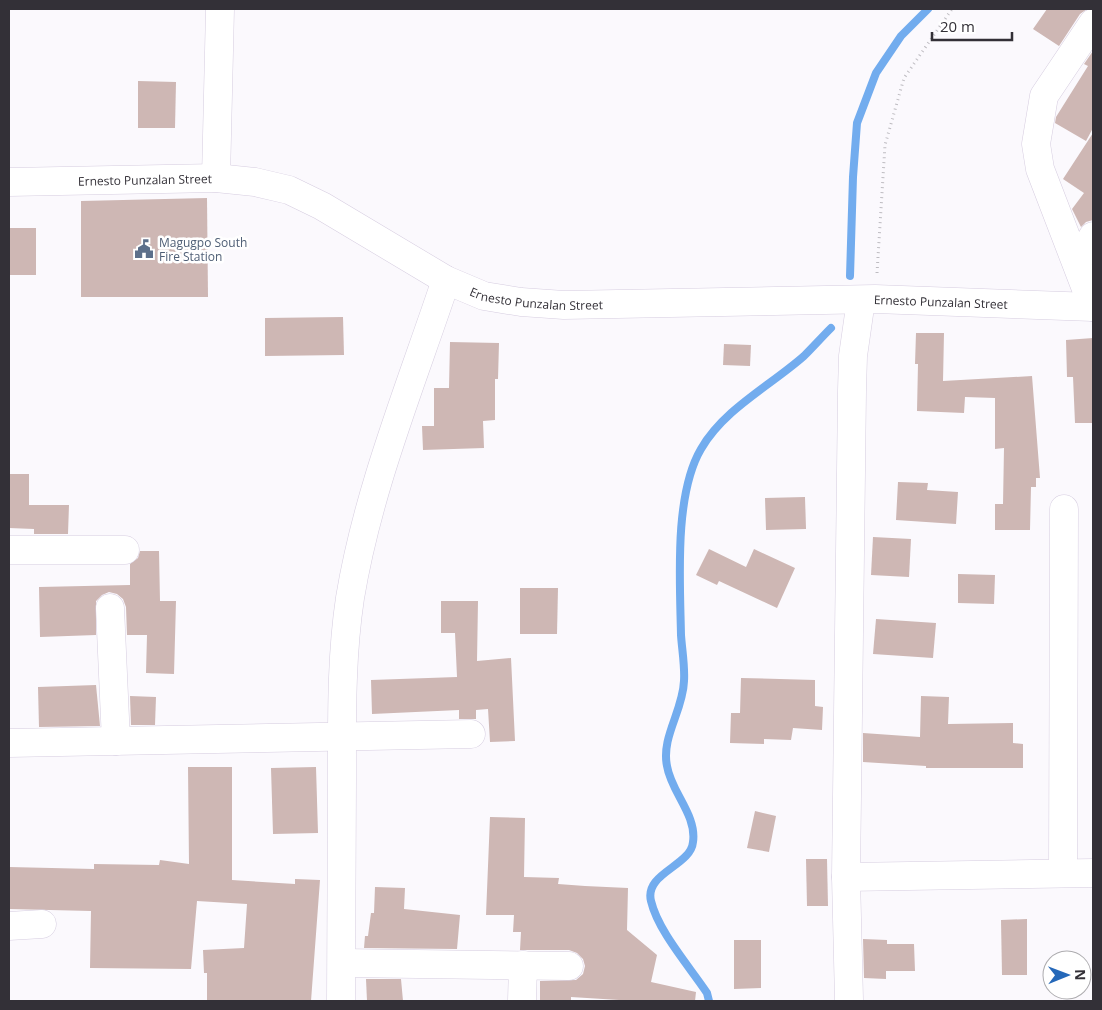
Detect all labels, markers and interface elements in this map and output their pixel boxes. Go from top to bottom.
scale bar [932,10,1012,42]
text: 20 m [940,16,975,36]
street label: Ernesto Punzalan Street [78,170,212,189]
place label: Magugpo South Fire Station [159,234,247,265]
public building icon: Magugpo South Fire Station [133,238,155,260]
street label: Ernesto Punzalan Street [467,283,603,314]
street label: Ernesto Punzalan Street [874,290,1008,312]
north arrow [1042,950,1092,1000]
text: N [1071,969,1090,981]

